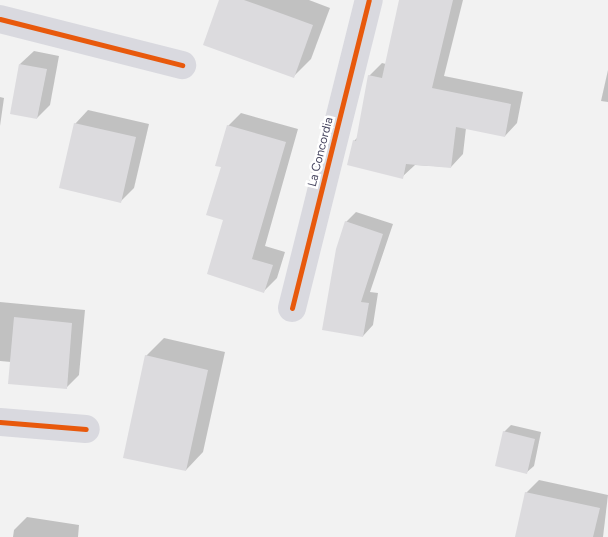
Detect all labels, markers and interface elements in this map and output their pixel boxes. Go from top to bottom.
street label: La Concordia [305,116,337,188]

